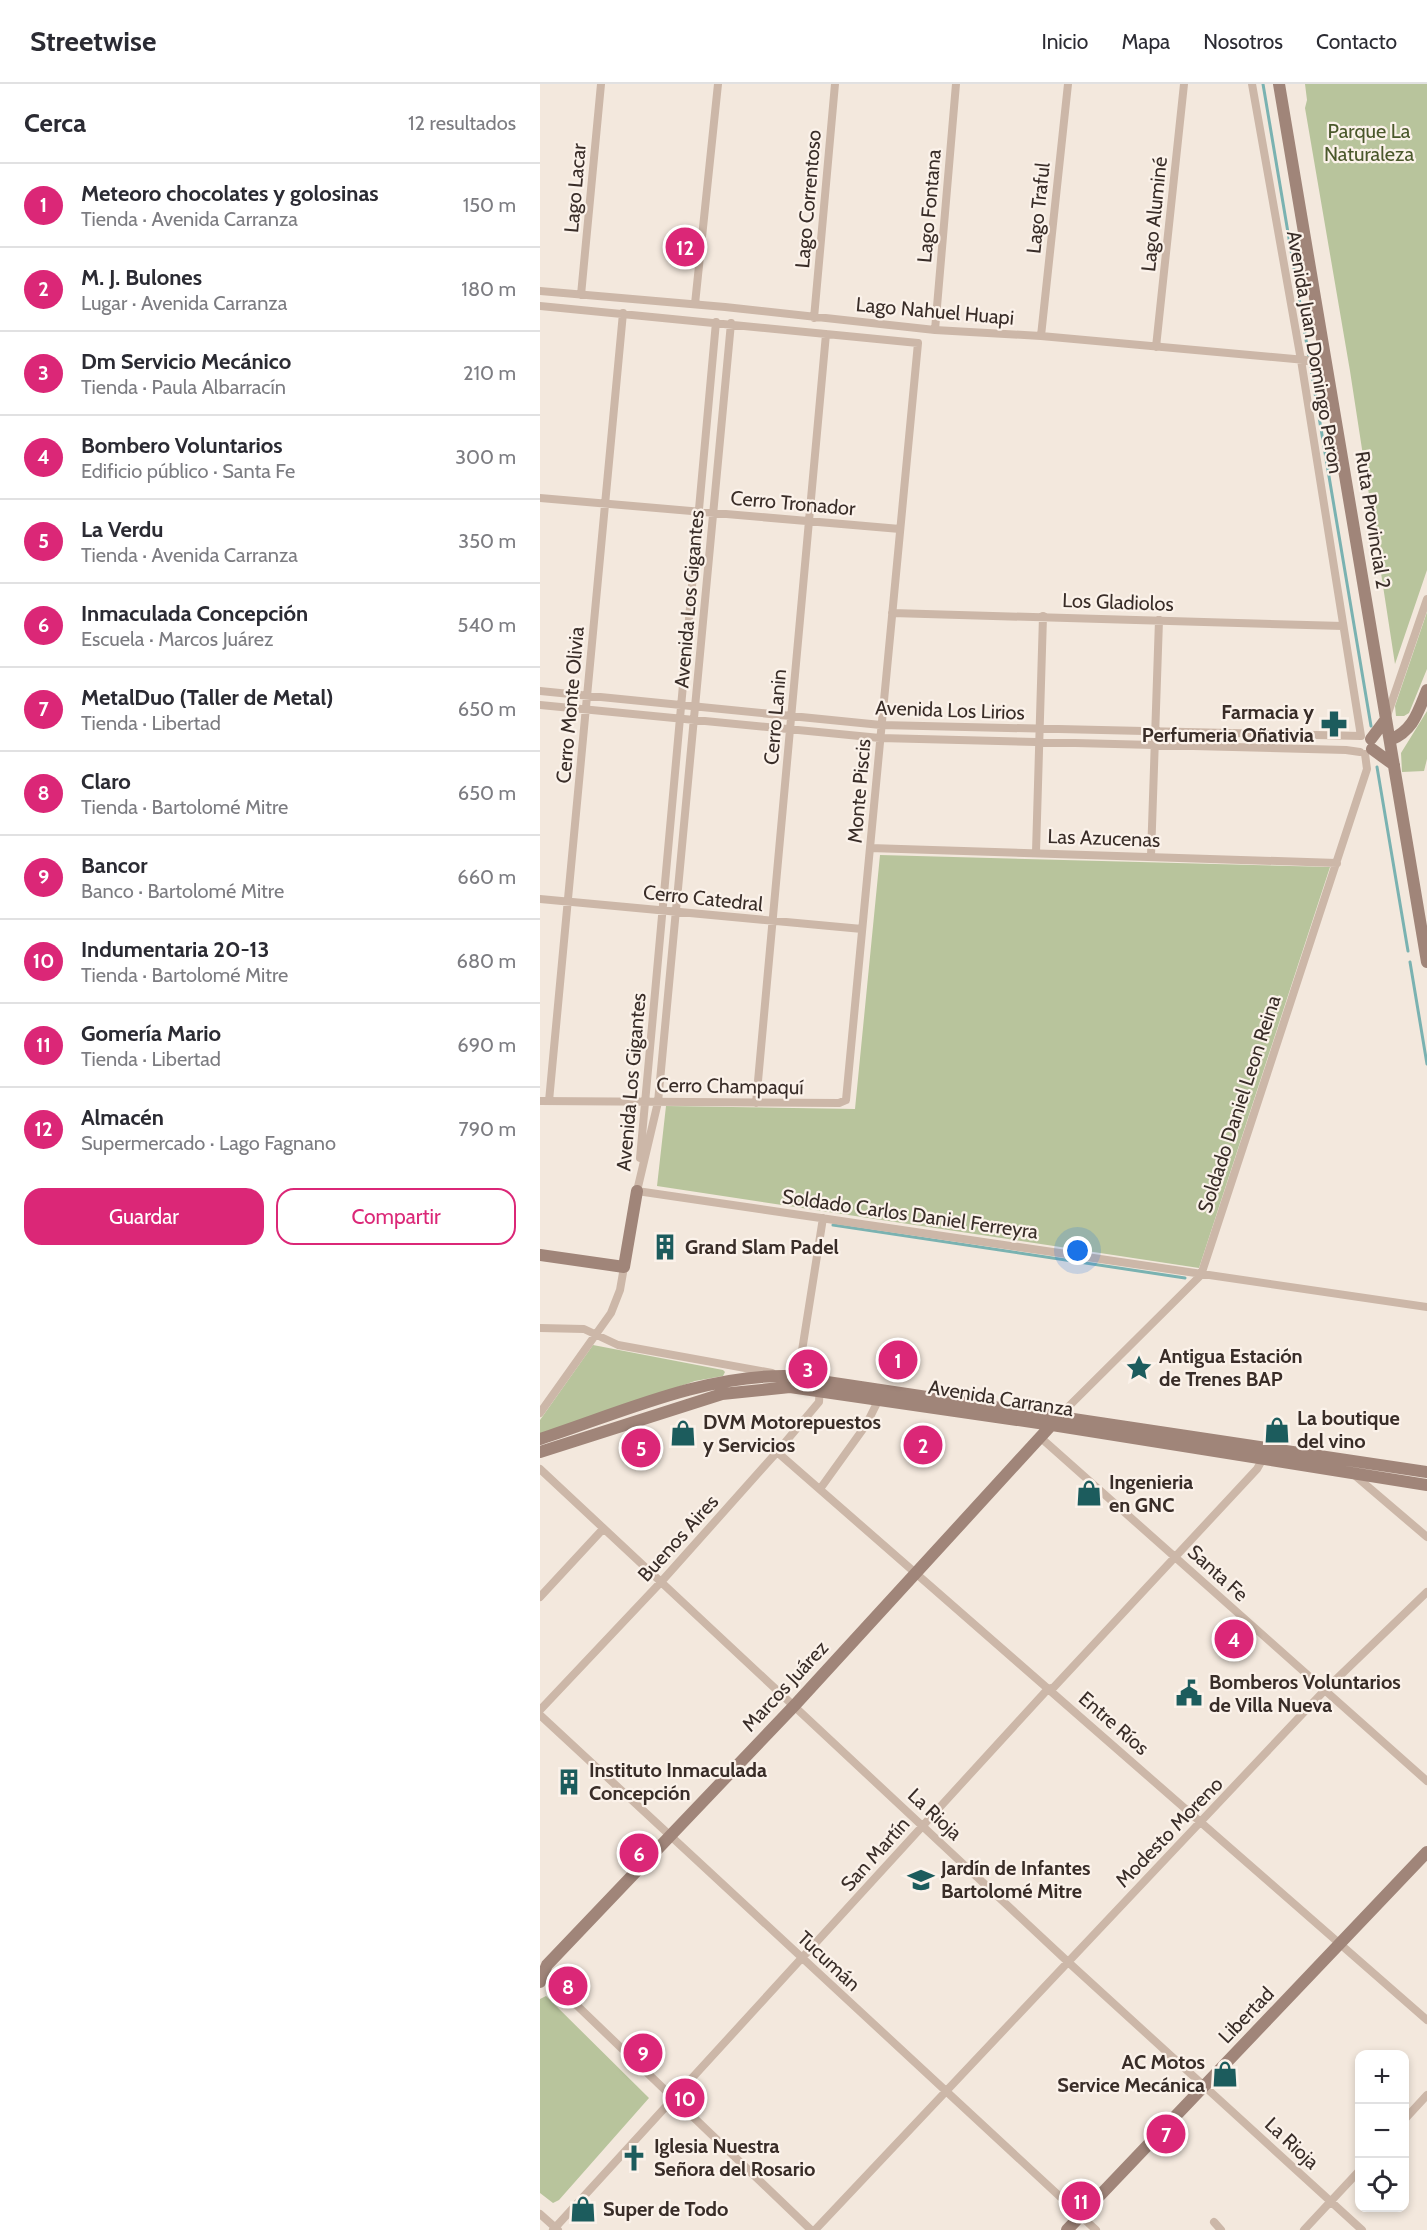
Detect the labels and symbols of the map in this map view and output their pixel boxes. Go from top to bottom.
park label: Parque La Naturaleza [1324,119,1414,166]
street label: Lago Correntoso [790,129,826,269]
street label: Lago Lacar [559,142,591,234]
street label: Lago Fontana [912,148,946,264]
street label: Lago Aluminé [1136,155,1172,273]
street label: Lago Traful [1021,161,1055,255]
pin: 12 [666,224,704,270]
street label: Avenida Juan Domingo Peron [1282,229,1348,475]
street label: Lago Nahuel Huapi [855,292,1015,330]
street label: Ruta Provincial 2 [1350,449,1396,591]
street label: Cerro Tronador [730,486,857,520]
street label: Avenida Los Gigantes [669,509,709,689]
street label: Los Gladiolos [1062,588,1174,616]
street label: Cerro Monte Olivia [551,625,589,784]
street label: Cerro Lanin [759,668,791,766]
street label: Avenida Los Lirios [875,695,1025,725]
place label: Farmacia y Perfumeria Oñativia [1142,700,1314,747]
pharmacy icon: Farmacia y Perfumeria Oñativia [1319,709,1349,739]
street label: Monte Piscis [842,738,876,844]
street label: Las Azucenas [1047,824,1161,852]
street label: Cerro Catedral [642,880,764,916]
street label: Avenida Los Gigantes [611,992,651,1172]
street label: Soldado Daniel Leon Reina [1192,992,1286,1216]
street label: Cerro Champaquí [656,1073,804,1099]
street label: Soldado Carlos Daniel Ferreyra [780,1184,1040,1244]
building icon: Grand Slam Padel [650,1232,680,1262]
place label: Grand Slam Padel [685,1235,839,1259]
your location [1063,1236,1092,1265]
pin: 1 [878,1338,918,1382]
place label: Antigua Estación de Trenes BAP [1159,1344,1303,1391]
pin: 3 [788,1346,828,1392]
place icon: Antigua Estación de Trenes BAP [1124,1353,1154,1383]
street label: Avenida Carranza [927,1375,1076,1421]
place label: La boutique del vino [1297,1406,1400,1453]
place label: DVM Motorepuestos y Servicios [703,1410,881,1457]
shop icon: La boutique del vino [1262,1415,1292,1445]
shop icon: DVM Motorepuestos y Servicios [668,1418,698,1448]
pin: 2 [904,1422,943,1468]
pin: 5 [622,1426,660,1470]
place label: Ingenieria en GNC [1109,1470,1193,1517]
shop icon: Ingenieria en GNC [1074,1478,1104,1508]
street label: Buenos Aires [633,1490,723,1586]
street label: Santa Fe [1183,1540,1253,1606]
pin: 4 [1214,1616,1254,1662]
street label: Marcos Juárez [737,1636,833,1736]
place label: Bomberos Voluntarios de Villa Nueva [1209,1670,1401,1717]
public building icon: Bomberos Voluntarios de Villa Nueva [1174,1678,1204,1708]
street label: Entre Ríos [1074,1686,1154,1760]
place label: Instituto Inmaculada Concepción [589,1758,767,1805]
building icon: Instituto Inmaculada Concepción [554,1767,584,1797]
street label: Modesto Moreno [1110,1772,1228,1892]
street label: La Rioja [903,1783,967,1845]
street label: San Martín [836,1812,914,1896]
pin: 6 [620,1830,658,1876]
place label: Jardín de Infantes Bartolomé Mitre [940,1856,1090,1903]
school or university icon: Jardín de Infantes Bartolomé Mitre [906,1865,936,1895]
street label: Tucumán [793,1926,865,1996]
pin: 8 [549,1964,588,2008]
street label: Libertad [1213,1982,1279,2048]
pin: 9 [624,2030,662,2076]
place label: AC Motos Service Mecánica [1057,2050,1205,2097]
shop icon: AC Motos Service Mecánica [1210,2059,1240,2089]
pin: 10 [666,2076,704,2120]
pin: 7 [1146,2112,1186,2156]
street label: La Rioja [1260,2112,1324,2174]
place label: Iglesia Nuestra Señora del Rosario [654,2134,816,2181]
church icon: Iglesia Nuestra Señora del Rosario [619,2143,649,2173]
pin: 11 [1062,2178,1100,2224]
shop icon: Super de Todo [568,2194,598,2224]
place label: Super de Todo [603,2197,728,2221]

